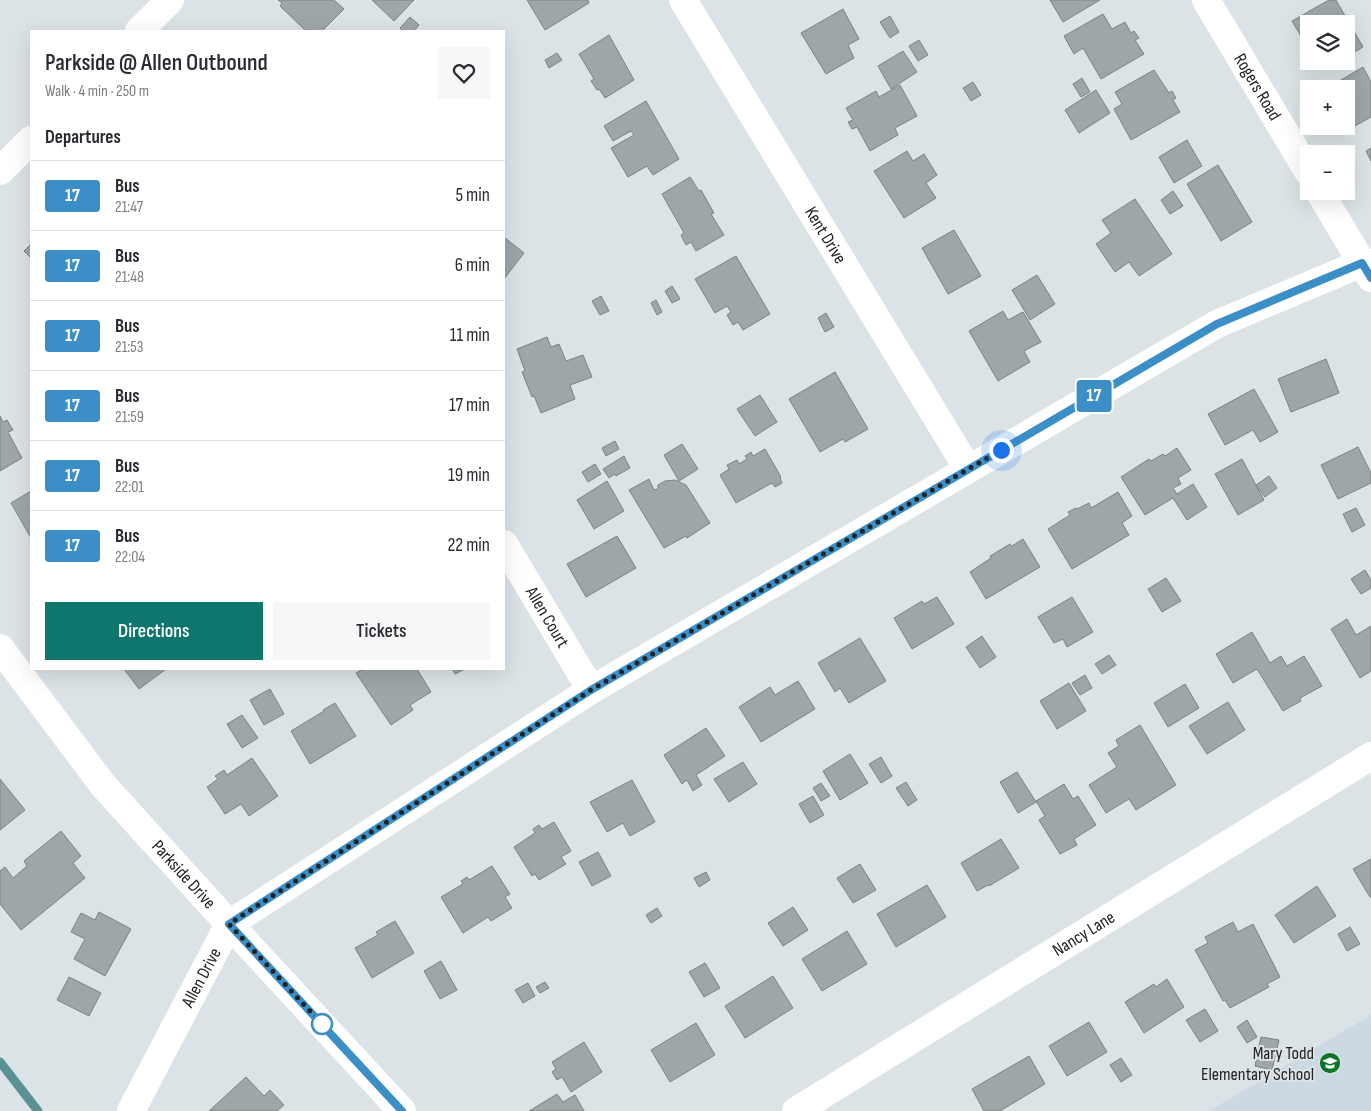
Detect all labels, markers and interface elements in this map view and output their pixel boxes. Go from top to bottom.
map controls [1300,15,1355,200]
button: layers [1300,15,1355,70]
button: heart [438,47,490,99]
text: Parkside @ Allen Outbound [45,48,268,77]
street label: Rogers Road [1229,50,1285,124]
button: + [1300,80,1355,135]
text: Walk · 4 min · 250 m [45,82,149,101]
text: Departures [45,126,121,149]
button: − [1300,145,1355,200]
text: Bus [115,175,140,198]
text: 5 min [455,184,490,207]
text: 17 [65,185,80,206]
text: 21:47 [115,198,143,217]
street label: Kent Drive [800,203,851,268]
text: Bus [115,245,140,268]
text: 6 min [455,254,490,277]
text: 17 [65,255,80,276]
text: 21:48 [115,268,144,287]
text: Bus [115,315,140,338]
text: 11 min [450,324,490,347]
text: 17 [65,325,80,346]
text: 21:53 [115,338,143,357]
line badge: 17 [1072,380,1116,412]
text: Bus [115,385,140,408]
text: 17 [1087,385,1101,406]
text: 17 min [449,394,490,417]
text: 17 [65,395,80,416]
text: 21:59 [115,408,144,427]
your location [989,438,1014,463]
text: Bus [115,455,140,478]
text: 19 min [448,464,490,487]
text: 17 [65,465,80,486]
text: 22:01 [115,478,144,497]
text: Bus [115,525,140,548]
text: 22 min [447,534,490,557]
text: 17 [65,535,80,556]
text: 22:04 [115,548,145,567]
street label: Allen Court [520,582,574,652]
button: Directions [45,602,263,660]
button: Tickets [273,602,490,660]
street label: Parkside Drive [147,836,220,913]
street label: Nancy Lane [1049,907,1119,961]
street label: Allen Drive [177,944,226,1012]
unlabelled marker [311,1013,333,1035]
place label: Mary Todd Elementary School [1201,1043,1314,1085]
school or university icon: Mary Todd Elementary School [1318,1051,1342,1075]

